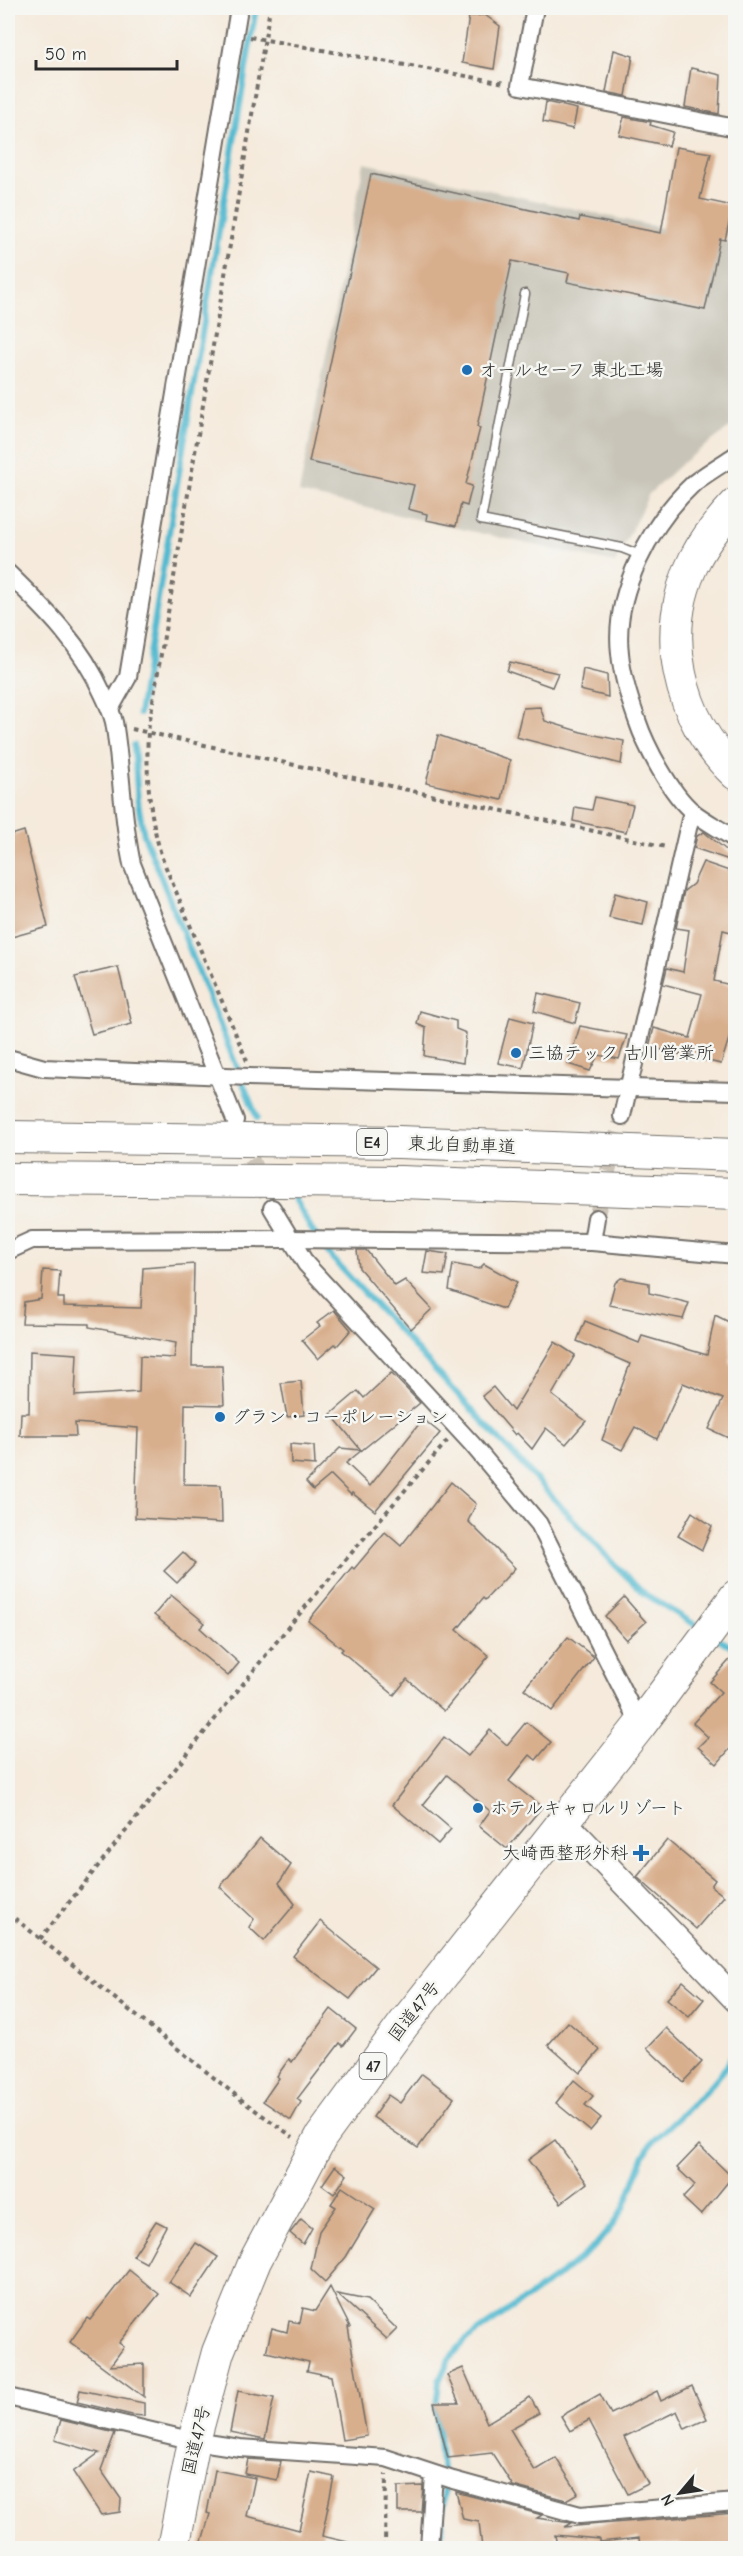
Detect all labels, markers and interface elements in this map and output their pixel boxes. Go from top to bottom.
scale bar [36,33,177,71]
text: 50 m [45,44,87,65]
place label: オールセーフ 東北工場 [479,360,663,381]
marker: オールセーフ 東北工場 [460,363,474,377]
place label: 三協テック 古川営業所 [528,1043,714,1064]
marker: 三協テック 古川営業所 [509,1046,523,1060]
road number: E4 [357,1129,387,1155]
street label: 東北自動車道 [408,1133,516,1158]
place label: グラン・コーポレーション [232,1407,448,1428]
marker: グラン・コーポレーション [213,1410,227,1424]
place label: ホテルキャロルリゾート [490,1798,686,1819]
marker: ホテルキャロルリゾート [471,1801,485,1815]
place label: 大崎西整形外科 [502,1843,628,1864]
marker: 大崎西整形外科 [632,1844,650,1862]
street label: 国道47号 [384,1977,445,2046]
road number: 47 [360,2053,386,2079]
street label: 国道47号 [178,2403,215,2477]
north arrow [650,2463,710,2523]
text: N [657,2491,678,2509]

